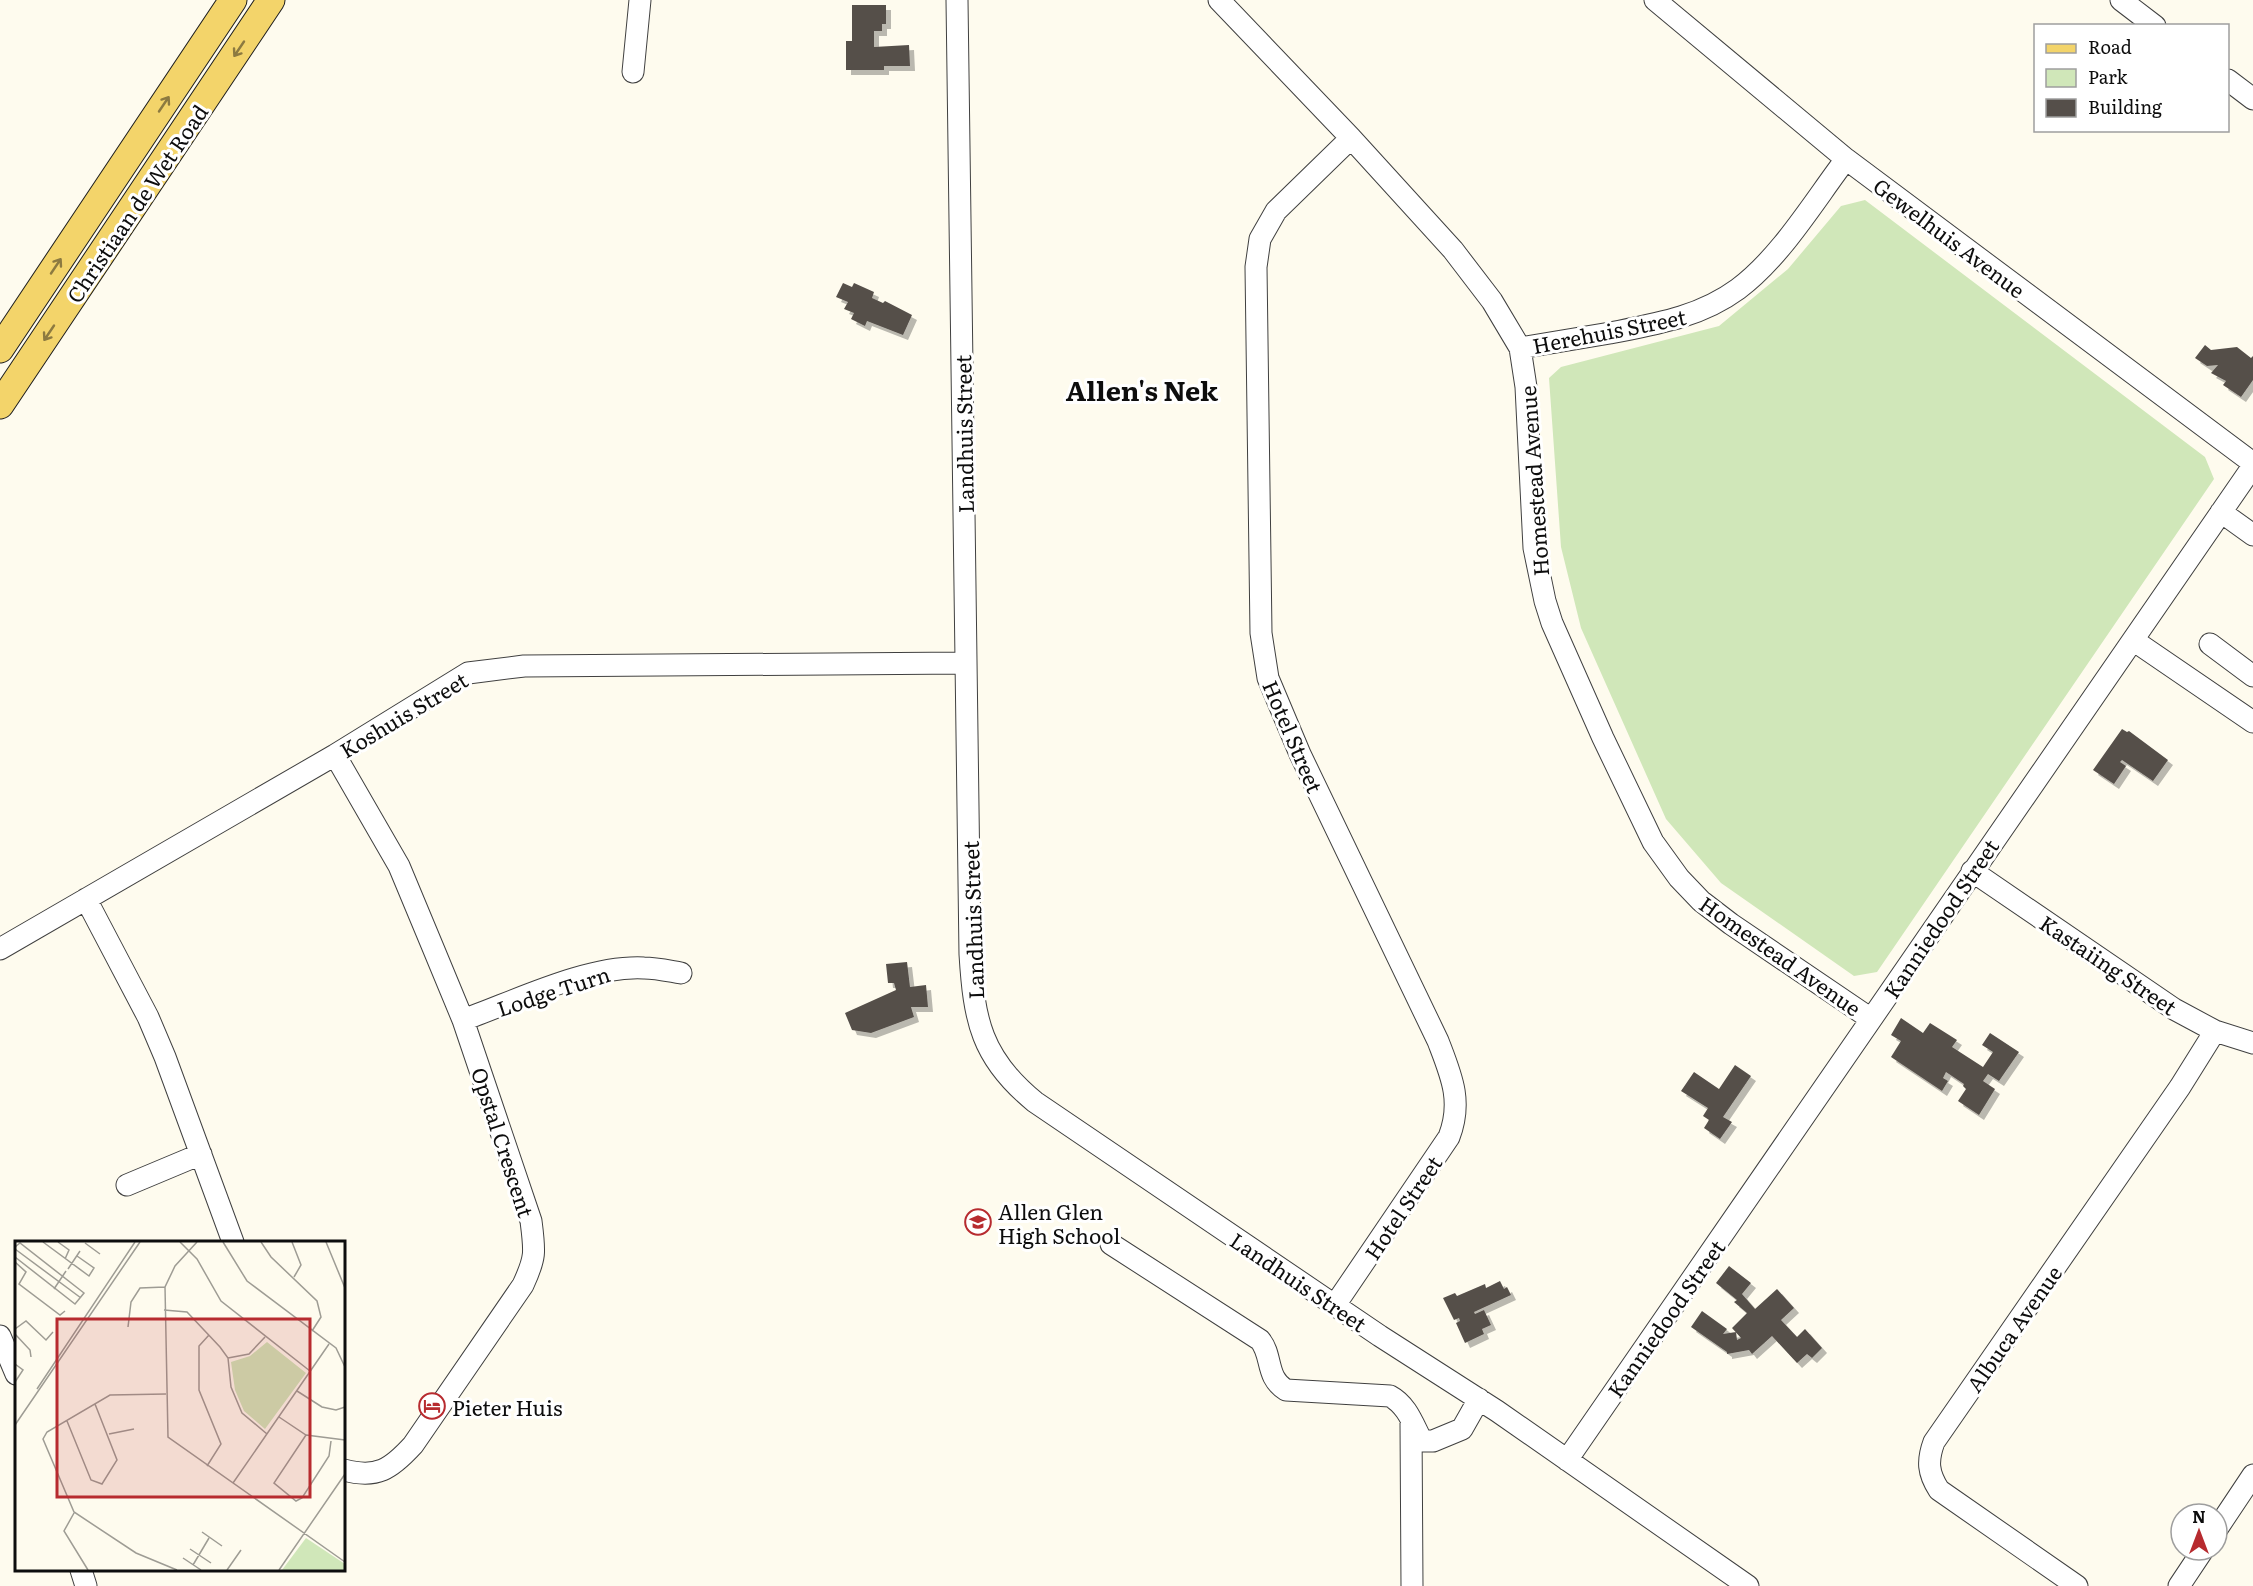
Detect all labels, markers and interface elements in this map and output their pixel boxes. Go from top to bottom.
legend [2034,24,2229,132]
text: Road [2088,33,2132,60]
one-way arrow [233,40,245,56]
text: Park [2088,63,2129,90]
text: Building [2088,93,2163,120]
one-way arrow [158,96,170,112]
street label: Christiaan de Wet Road [58,97,214,308]
street label: Gewelhuis Avenue [1868,170,2032,304]
one-way arrow [50,258,62,275]
street label: Herehuis Street [1530,300,1689,360]
one-way arrow [43,324,55,341]
street label: Landhuis Street [946,354,980,514]
district label: Allen's Nek [1066,369,1219,409]
street label: Homestead Avenue [1511,385,1555,577]
street label: Koshuis Street [333,663,473,764]
street label: Hotel Street [1256,675,1332,798]
street label: Kanniedood Street [1875,832,2005,1004]
street label: Landhuis Street [954,840,990,1000]
street label: Homestead Avenue [1694,888,1868,1022]
street label: Kastaiing Street [2034,907,2184,1022]
street label: Lodge Turn [492,957,614,1023]
street label: Opstal Crescent [465,1063,543,1221]
street label: Hotel Street [1356,1148,1449,1265]
place label: Allen Glen High School [998,1195,1120,1250]
school or university icon: Allen Glen High School [963,1207,993,1237]
street label: Landhuis Street [1225,1224,1374,1338]
street label: Kanniedood Street [1599,1232,1731,1403]
inset map [15,1241,345,1571]
street label: Albuca Avenue [1958,1258,2068,1398]
hotel icon: Pieter Huis [417,1391,447,1421]
place label: Pieter Huis [452,1391,562,1422]
north arrow [2169,1502,2229,1562]
text: N [2192,1504,2206,1528]

